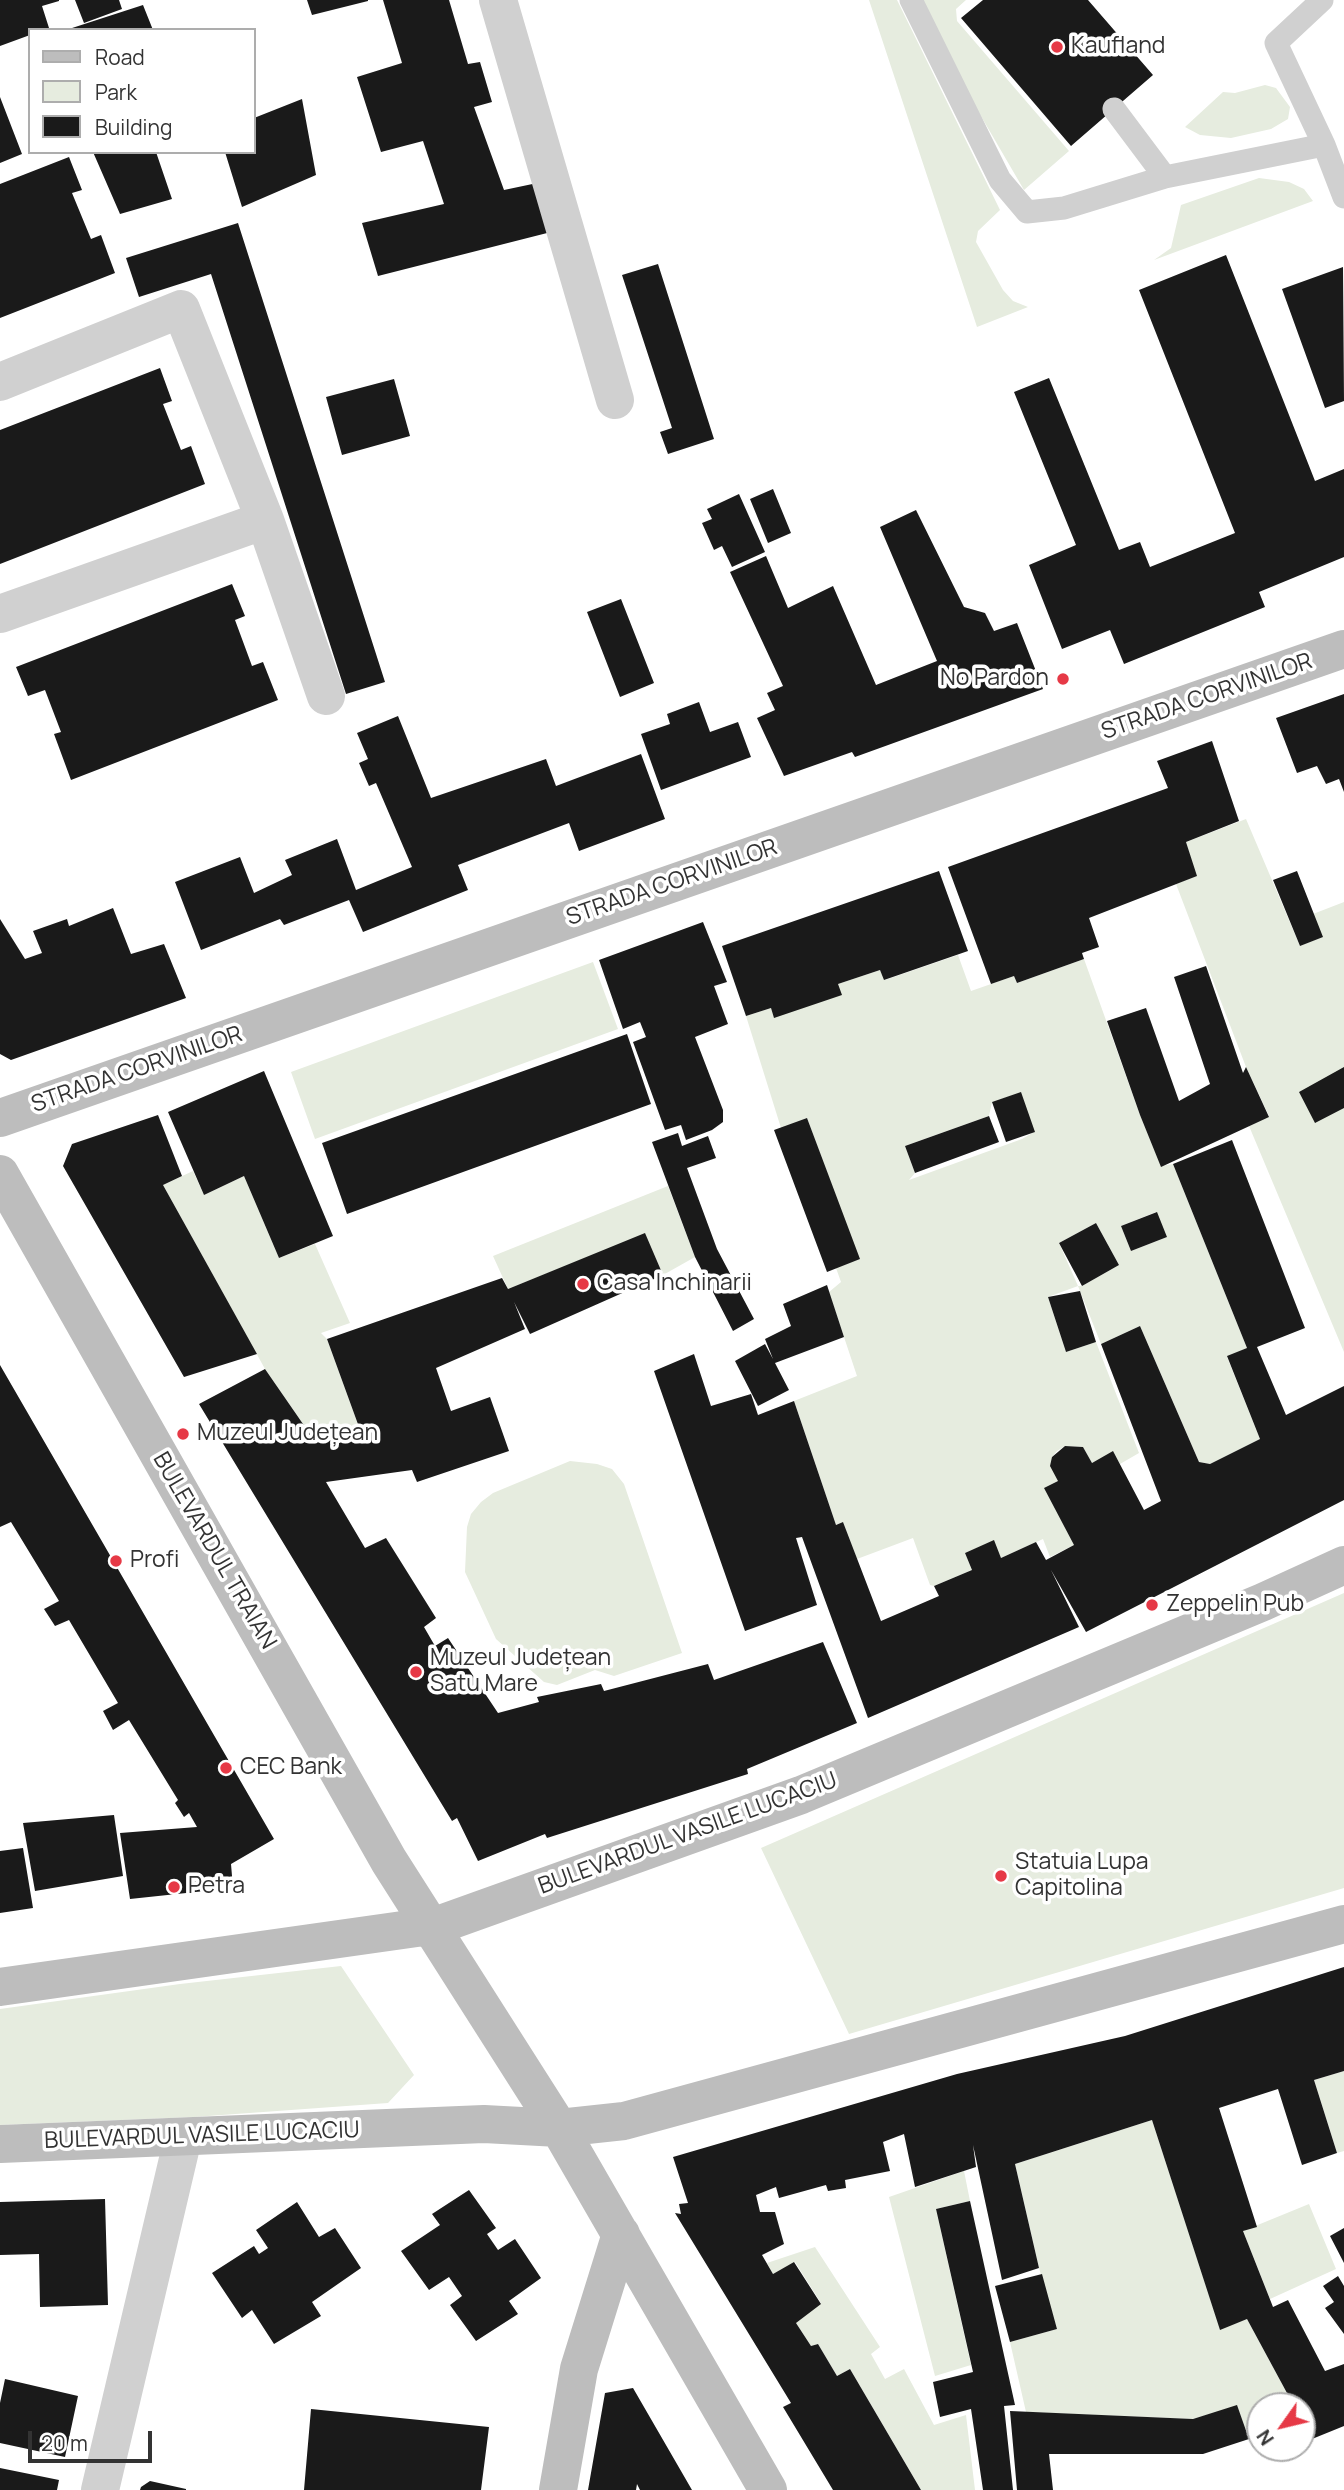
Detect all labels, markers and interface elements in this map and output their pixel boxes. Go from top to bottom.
legend [28,28,256,154]
place label: Kaufland [1071,33,1165,61]
marker: Kaufland [1049,39,1065,55]
text: Road [95,43,145,71]
text: Park [95,78,137,106]
text: Building [95,113,172,141]
street label: STRADA CORVINILOR [1098,648,1316,746]
place label: No Pardon [940,665,1049,693]
marker: No Pardon [1055,671,1071,687]
street label: STRADA CORVINILOR [563,834,781,932]
street label: STRADA CORVINILOR [28,1021,246,1119]
place label: Casa Inchinarii [597,1270,752,1298]
marker: Casa Inchinarii [575,1276,591,1292]
place label: Muzeul Județean [197,1420,378,1448]
marker: Muzeul Județean [175,1426,191,1442]
street label: BULEVARDUL TRAIAN [146,1448,282,1654]
place label: Profi [130,1547,179,1575]
marker: Profi [108,1553,124,1569]
place label: Zeppelin Pub [1166,1591,1304,1619]
marker: Zeppelin Pub [1144,1597,1160,1613]
place label: Muzeul Județean Satu Mare [430,1645,611,1699]
marker: Muzeul Județean Satu Mare [408,1664,424,1680]
place label: CEC Bank [240,1754,342,1782]
marker: CEC Bank [218,1760,234,1776]
street label: BULEVARDUL VASILE LUCACIU [535,1767,841,1901]
place label: Statuia Lupa Capitolina [1015,1849,1149,1903]
marker: Statuia Lupa Capitolina [993,1868,1009,1884]
place label: Petra [188,1873,245,1901]
marker: Petra [166,1879,182,1895]
street label: BULEVARDUL VASILE LUCACIU [44,2117,360,2155]
north arrow [1246,2392,1316,2462]
scale bar [32,2416,156,2460]
text: N [1251,2425,1280,2451]
text: 20 m [41,2429,88,2457]

